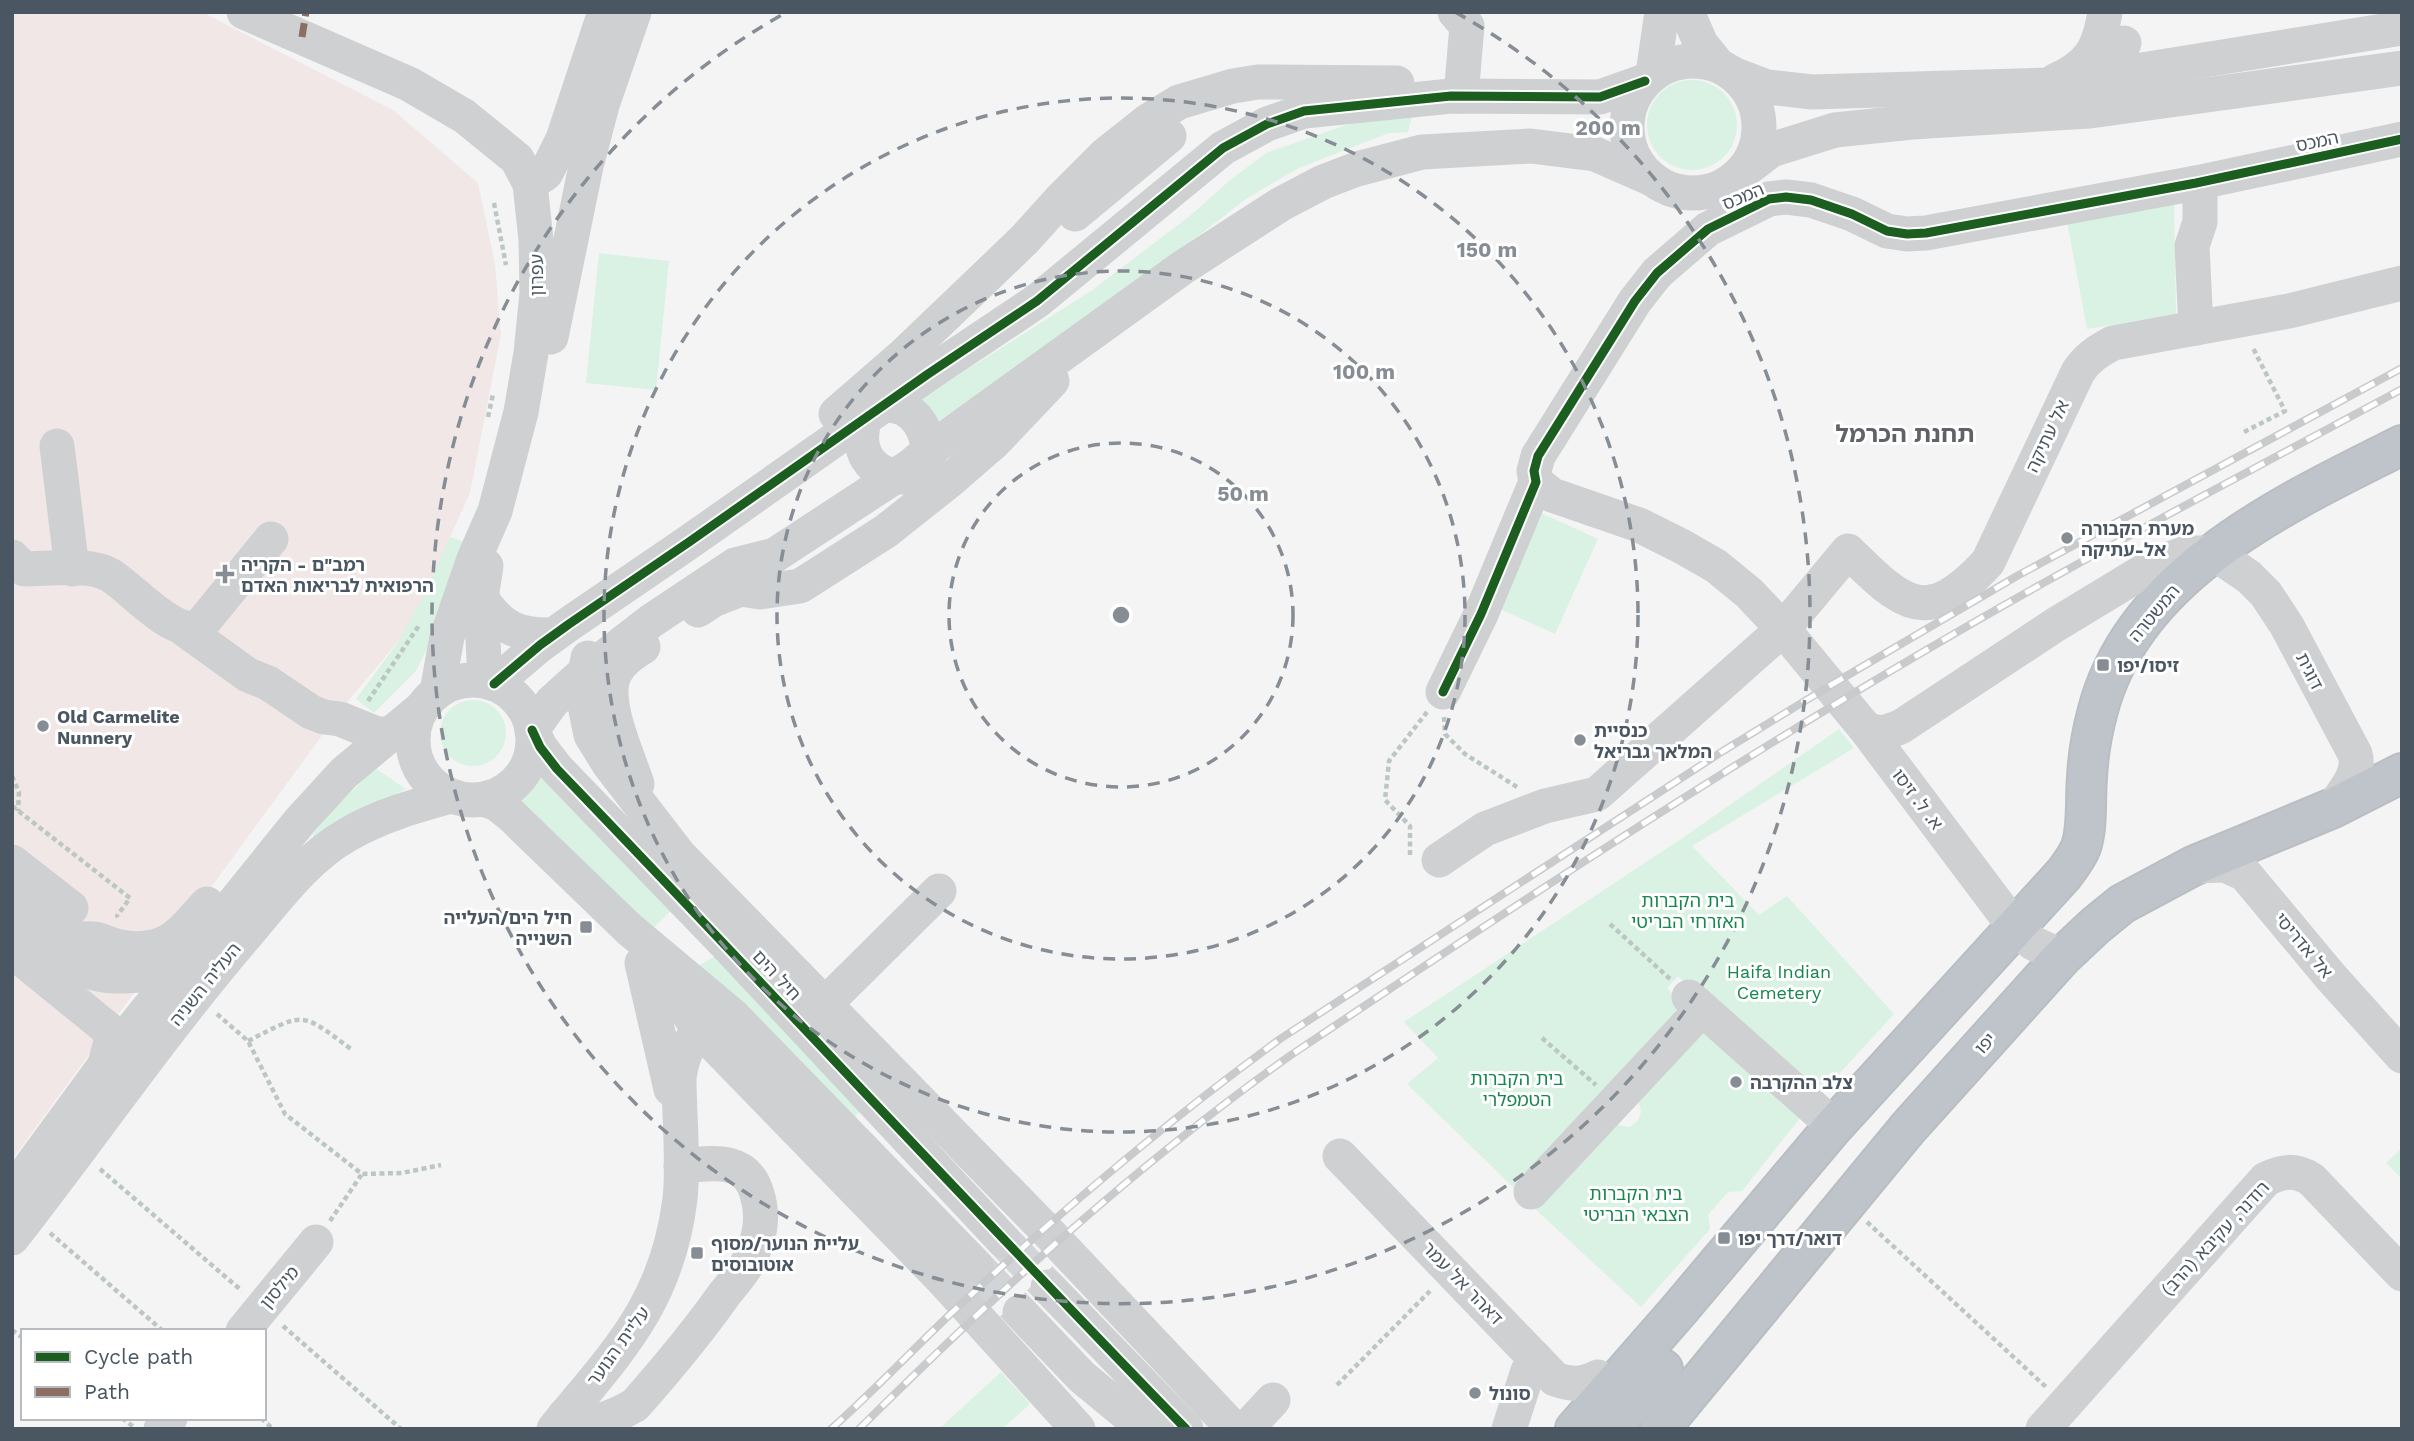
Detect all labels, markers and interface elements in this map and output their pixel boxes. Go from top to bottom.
text: 200 m [1575,115,1641,140]
street label: המכס [2294,126,2340,156]
street label: המכס [1719,178,1767,214]
text: 150 m [1457,237,1517,262]
street label: עפרון [526,254,547,296]
text: 100 m [1333,359,1395,384]
street label: אל עתיקה [2021,396,2073,476]
district label: תחנת הכרמל [1835,420,1975,448]
text: 50 m [1217,481,1269,506]
place label: מערת הקבורה אל-עתיקה [2081,518,2194,560]
marker: מערת הקבורה אל-עתיקה [2059,530,2075,546]
place label: רמב"ם - הקריה הרפואית לבריאות האדם [241,554,434,596]
marker: רמב"ם - הקריה הרפואית לבריאות האדם [215,564,235,584]
street label: המשטרה [2124,580,2184,646]
centre of rings [1109,603,1133,627]
street label: דוגית [2292,649,2328,693]
place label: זיסו/יפו [2117,655,2179,676]
marker: זיסו/יפו [2095,657,2111,673]
place label: Old Carmelite Nunnery [57,706,180,748]
marker: Old Carmelite Nunnery [35,718,51,734]
place label: כנסיית המלאך גבריאל [1594,720,1712,762]
marker: כנסיית המלאך גבריאל [1572,732,1588,748]
street label: א. ל. זיסו [1888,764,1948,834]
park label: בית הקברות האזרחי הבריטי [1631,890,1745,932]
place label: חיל הים/העלייה השנייה [444,907,572,949]
street label: אל אדריסי [2271,908,2337,982]
marker: חיל הים/העלייה השנייה [578,919,594,935]
street label: העליה השניה [165,938,245,1030]
street label: חיל הים [748,945,806,1005]
park label: Haifa Indian Cemetery [1727,961,1831,1003]
street label: יפו [1970,1028,2000,1058]
park label: בית הקברות הטמפלרי [1470,1068,1564,1110]
place label: צלב ההקרבה [1750,1072,1853,1093]
marker: צלב ההקרבה [1728,1074,1744,1090]
street label: רודנר, עקיבא (הרב) [2157,1177,2273,1299]
park label: בית הקברות הצבאי הבריטי [1583,1183,1689,1225]
place label: דואר/דרך יפו [1738,1228,1842,1249]
marker: דואר/דרך יפו [1716,1230,1732,1246]
place label: עליית הנוער/מסוף אוטובוסים [711,1233,859,1275]
street label: דאהר אל עמר [1418,1237,1508,1329]
marker: עליית הנוער/מסוף אוטובוסים [689,1245,705,1261]
street label: מילסון [255,1261,303,1313]
street label: עליית הנוער [582,1302,654,1390]
legend [21,1329,266,1420]
text: Cycle path [84,1344,193,1369]
text: Path [84,1379,130,1404]
place label: סונול [1489,1383,1531,1404]
marker: סונול [1467,1385,1483,1401]

